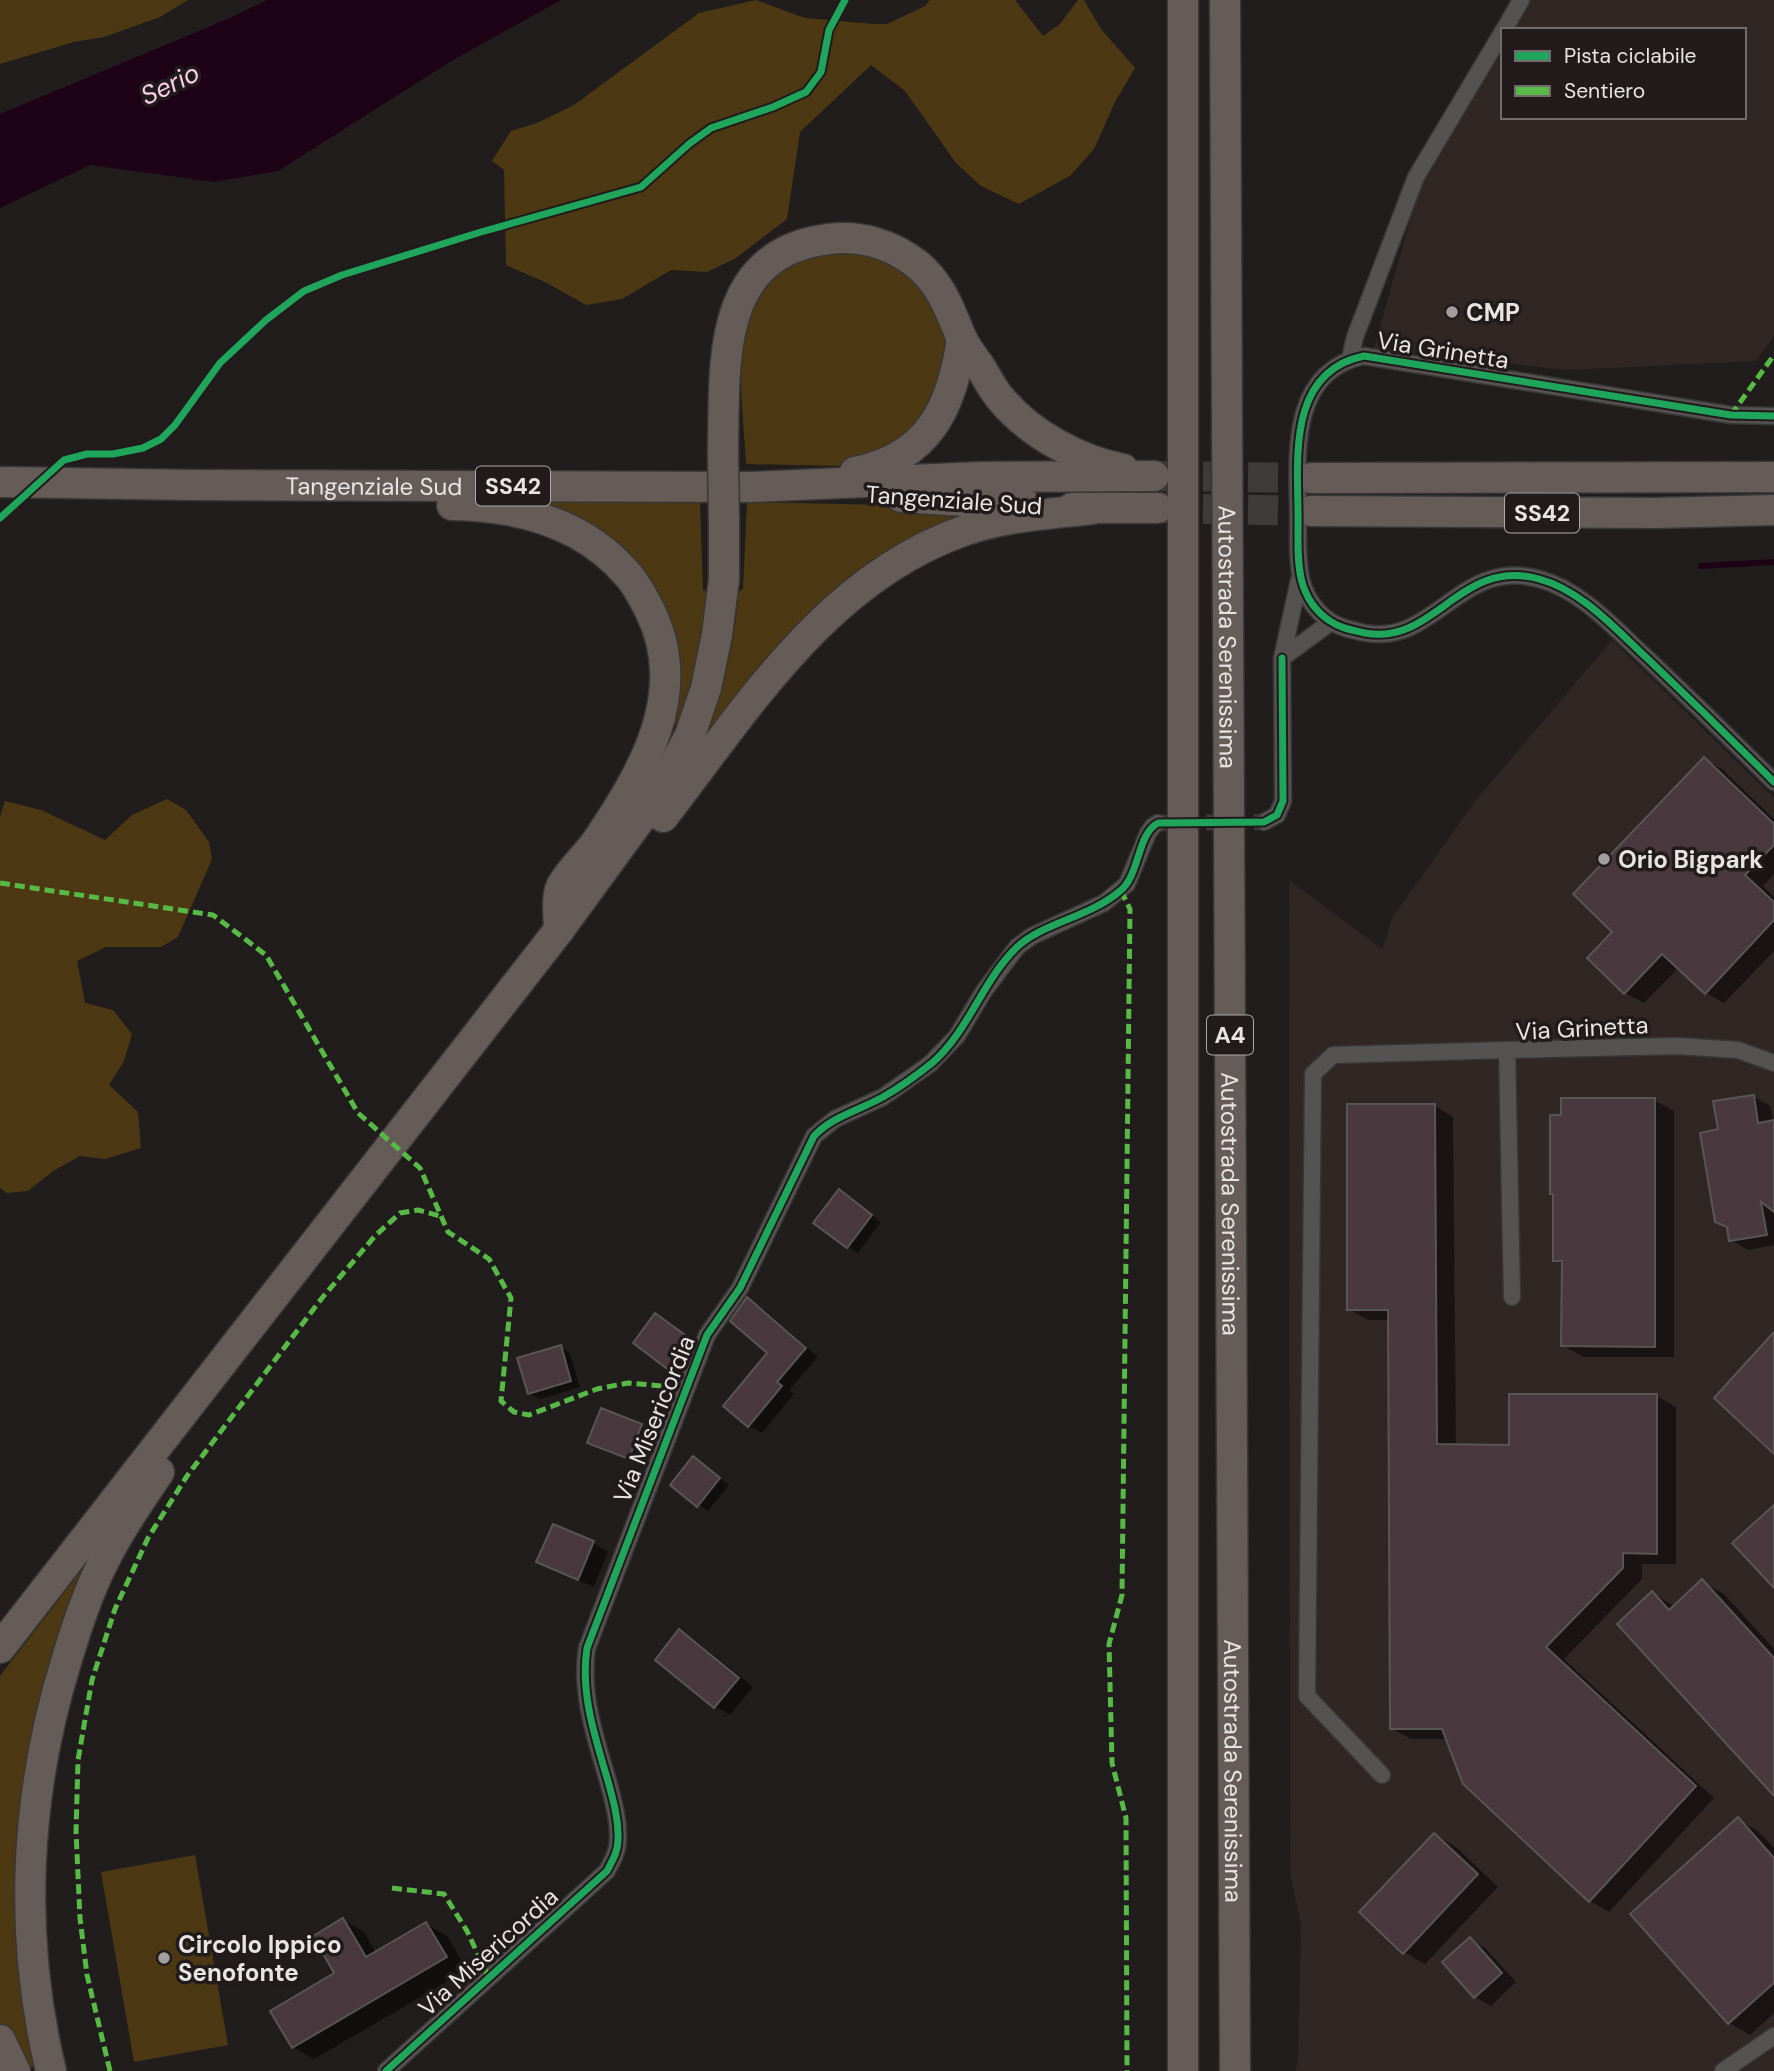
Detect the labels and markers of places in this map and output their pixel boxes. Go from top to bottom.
place label: CMP [1466,297,1520,328]
marker: CMP [1444,304,1460,320]
place label: Orio Bigpark [1618,844,1763,875]
marker: Orio Bigpark [1596,851,1612,867]
place label: Circolo Ippico Senofonte [178,1929,342,1988]
marker: Circolo Ippico Senofonte [156,1950,172,1966]

